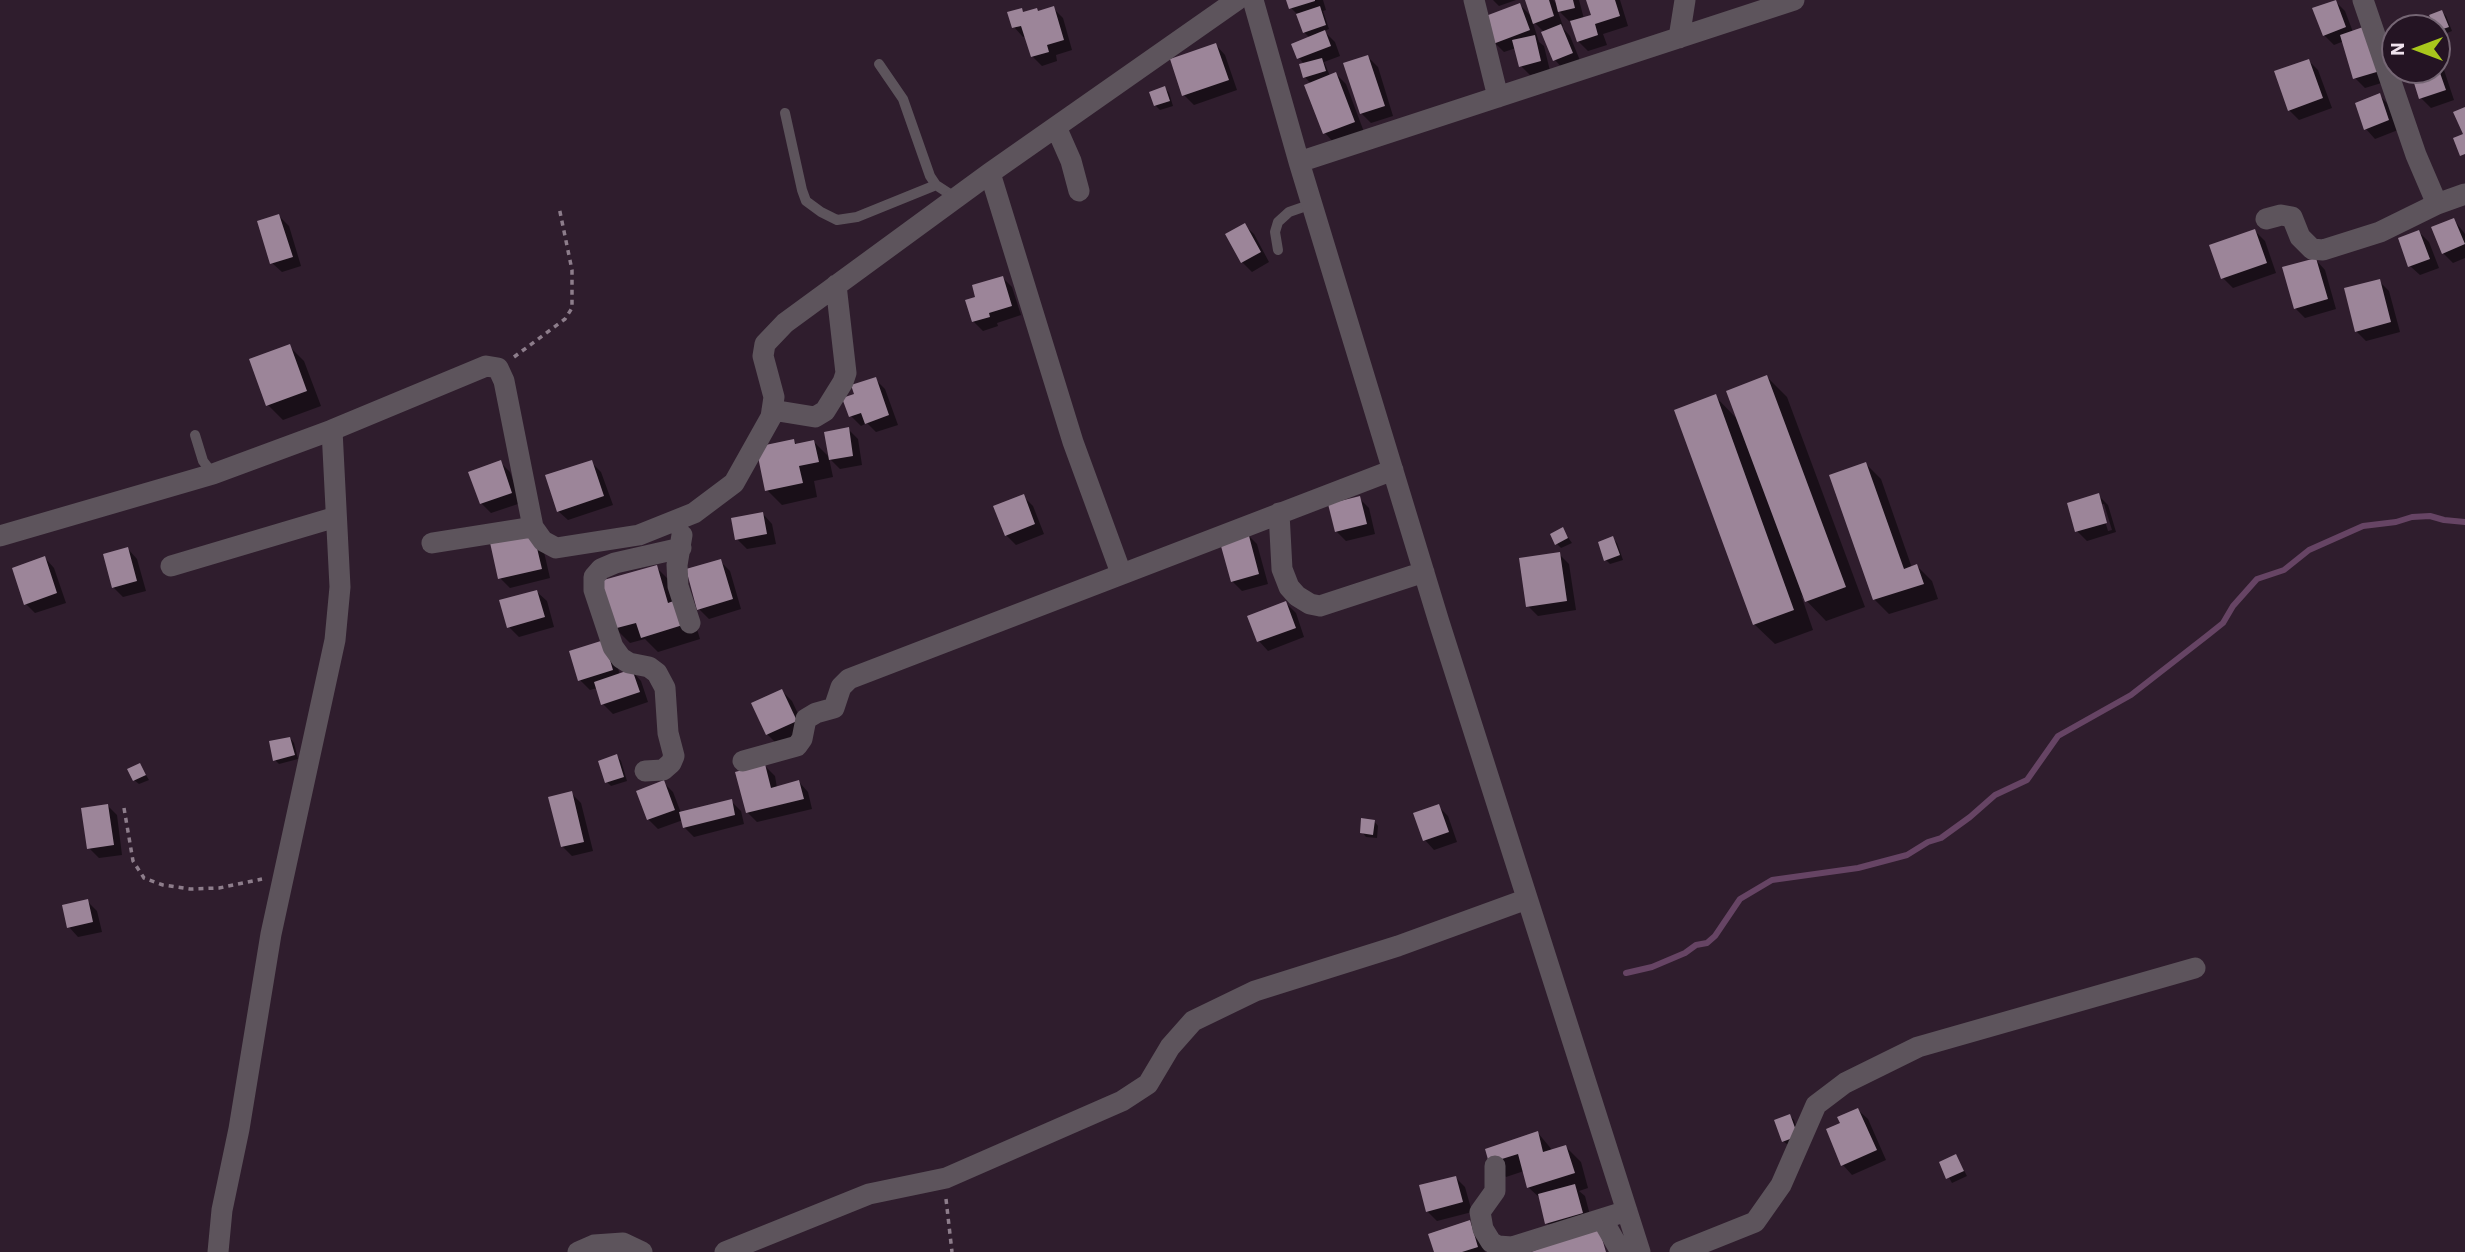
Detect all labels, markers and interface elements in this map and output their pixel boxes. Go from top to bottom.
north arrow [2381,14,2451,84]
text: N [2385,42,2409,56]

